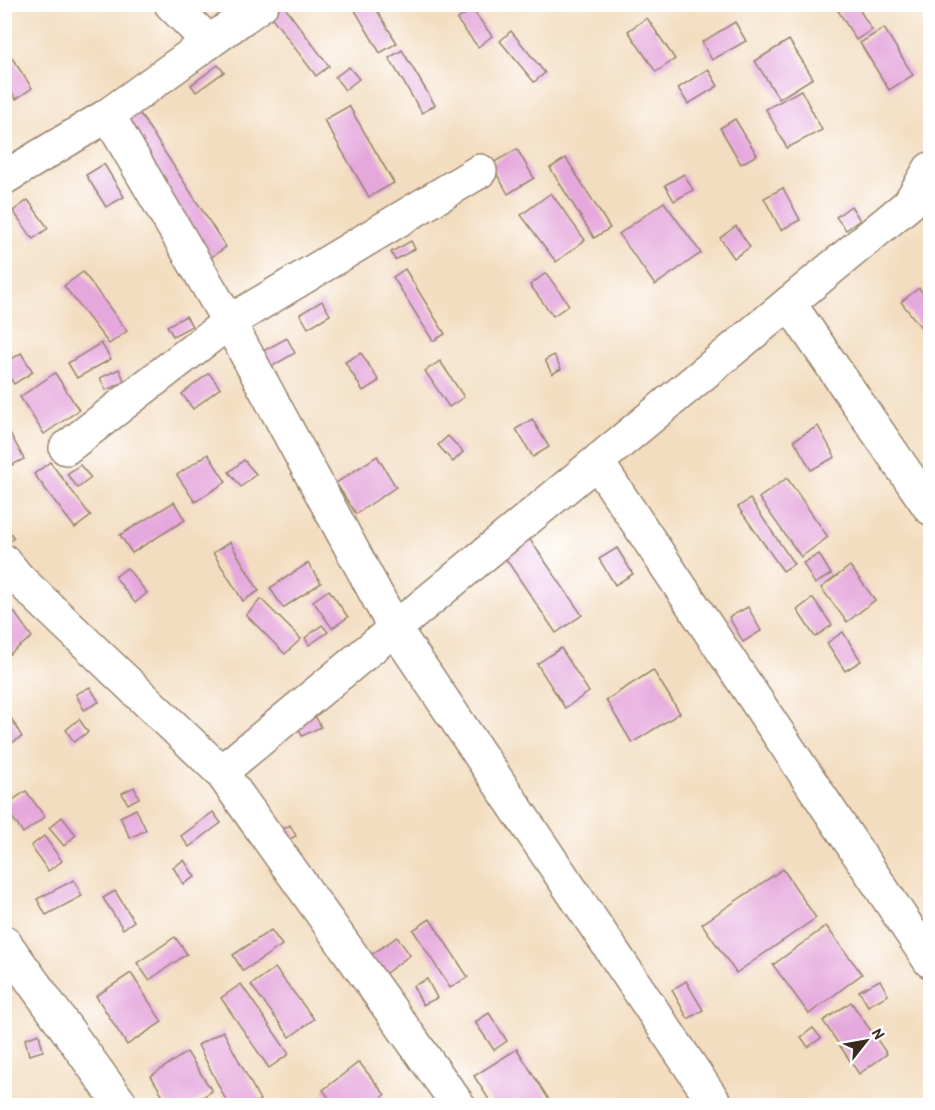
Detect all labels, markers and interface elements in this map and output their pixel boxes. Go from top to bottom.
north arrow [836,1011,896,1071]
text: N [867,1024,891,1043]

